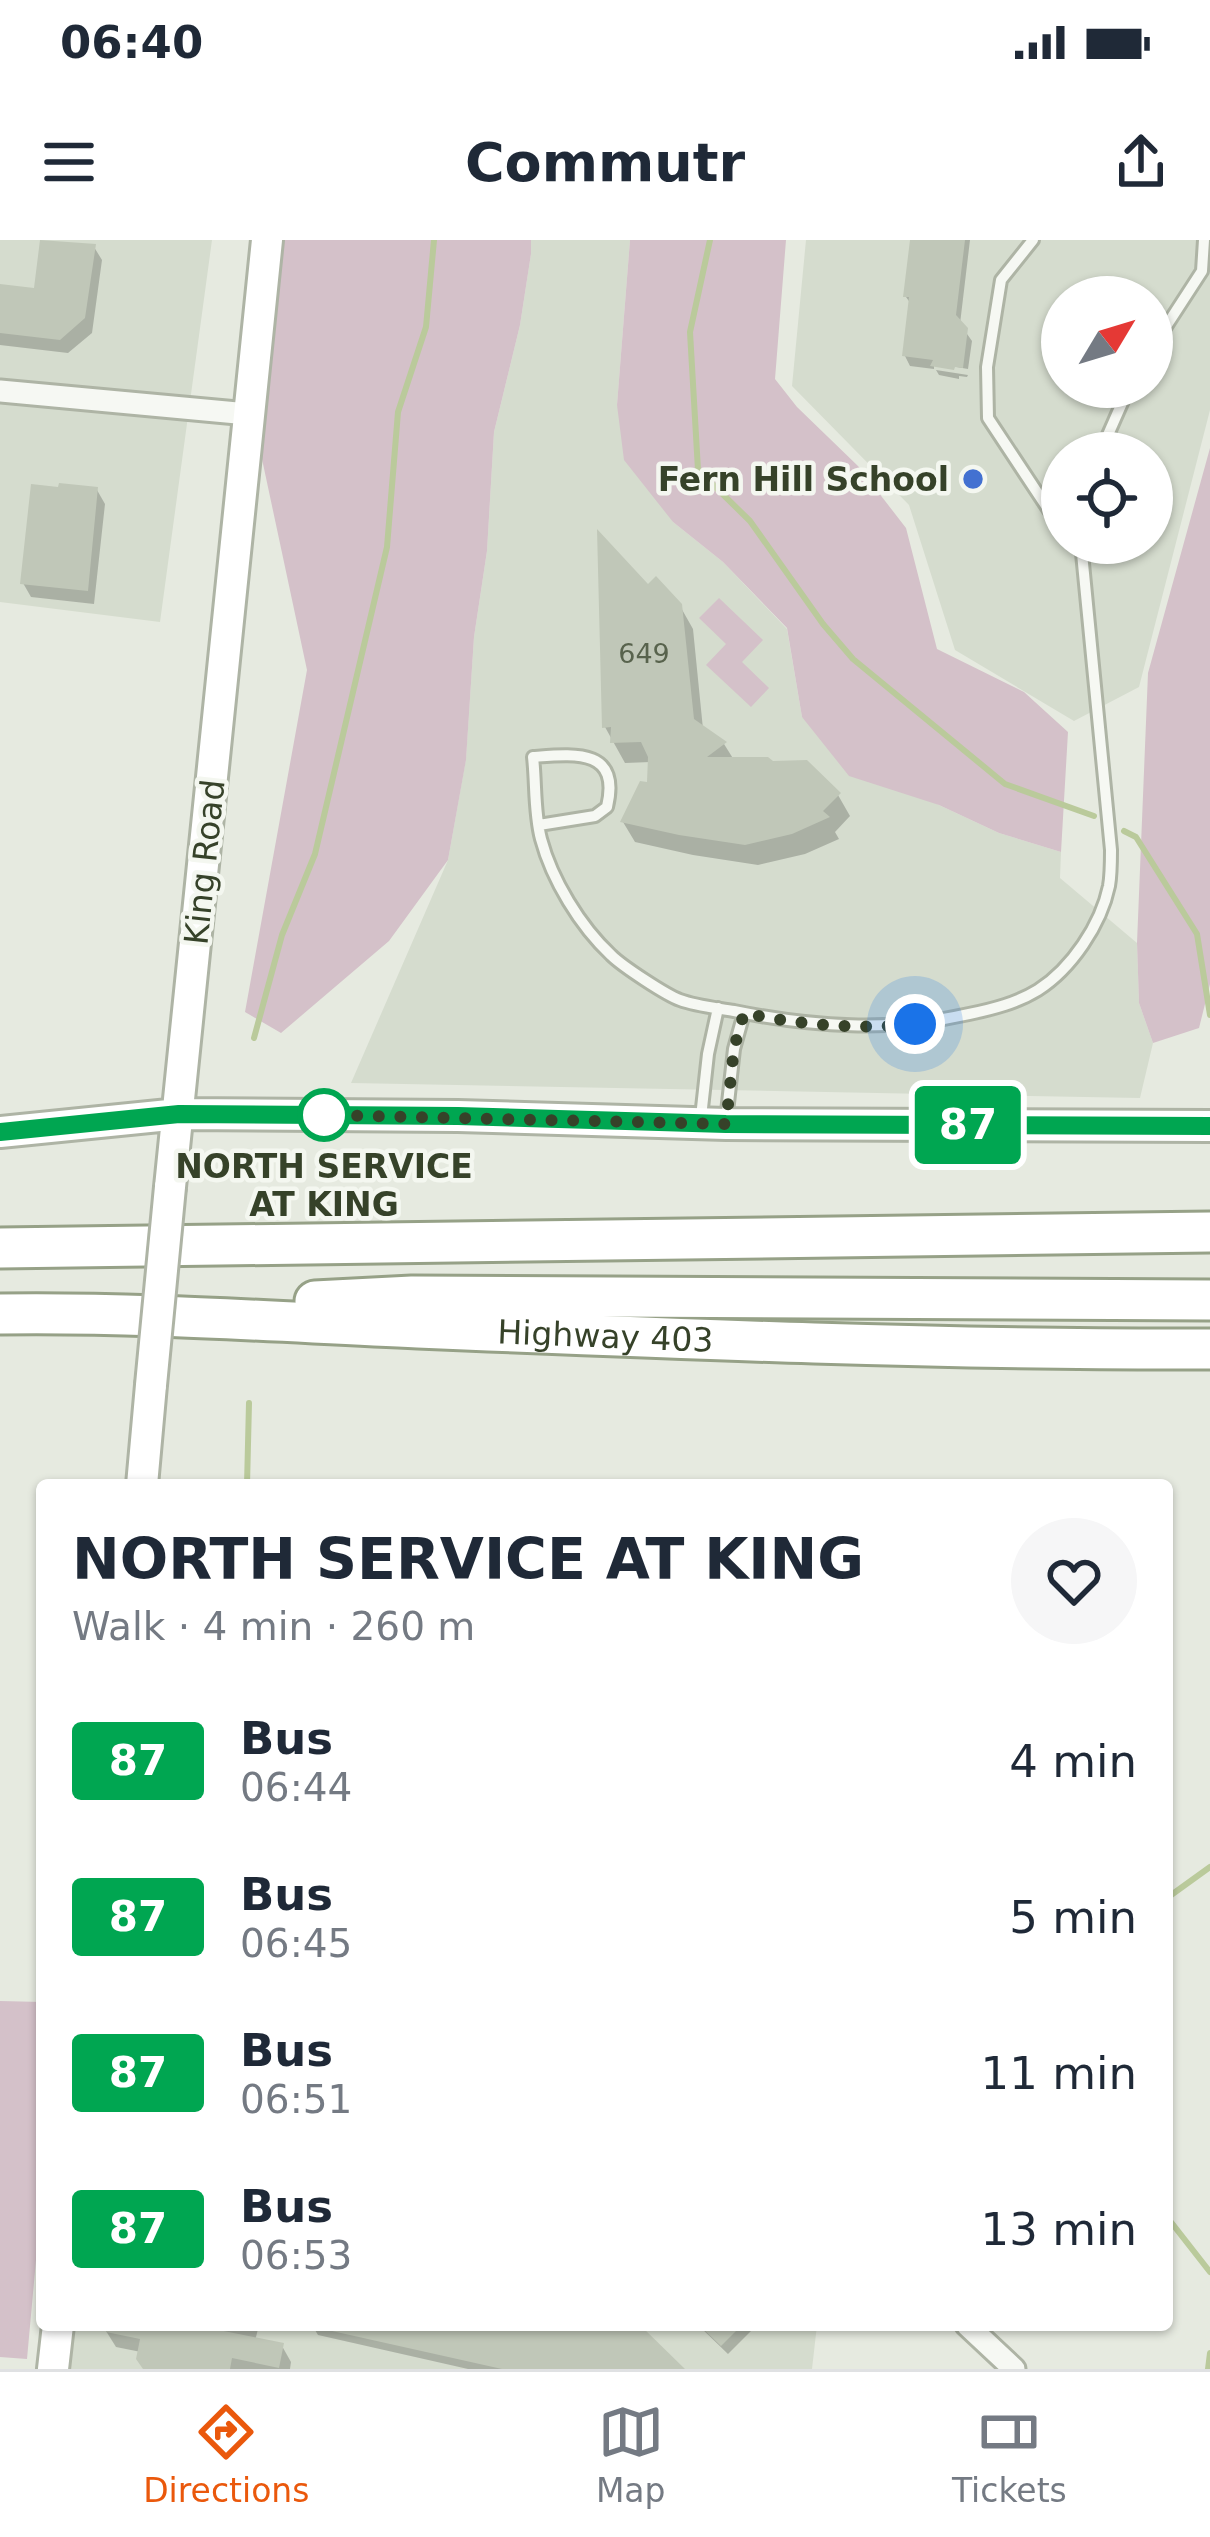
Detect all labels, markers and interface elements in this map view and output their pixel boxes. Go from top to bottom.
text: 06:40 [60,16,203,69]
icon: menu [36,129,102,195]
icon: share [1108,129,1174,195]
text: Commutr [465,131,745,194]
north arrow [1041,276,1173,408]
map controls [1041,276,1173,564]
button: locate [1041,432,1173,564]
place label: Fern Hill School [658,460,949,499]
marker: Fern Hill School [960,466,986,492]
house number: 649 [618,638,670,669]
street label: King Road [176,777,233,947]
your location [885,994,945,1054]
line badge: 87 [914,1086,1022,1164]
marker: NORTH SERVICE AT KING [299,1090,349,1140]
text: 87 [939,1100,997,1149]
place label: NORTH SERVICE AT KING [175,1147,473,1224]
street label: Highway 403 [497,1312,714,1360]
button: heart [1011,1518,1137,1644]
text: NORTH SERVICE AT KING [72,1526,864,1592]
text: Walk · 4 min · 260 m [72,1604,475,1649]
text: Bus [240,1712,333,1765]
text: 4 min [1009,1735,1137,1788]
text: 87 [109,1736,167,1785]
text: 06:44 [240,1765,352,1810]
text: Bus [240,1868,333,1921]
text: 5 min [1009,1891,1137,1944]
text: 87 [109,1892,167,1941]
text: 06:45 [240,1921,352,1966]
text: Bus [240,2024,333,2077]
text: 11 min [981,2047,1137,2100]
text: 87 [109,2048,167,2097]
text: 06:51 [240,2077,352,2122]
text: Bus [240,2180,333,2233]
text: 13 min [981,2203,1137,2256]
text: 87 [109,2204,167,2253]
text: 06:53 [240,2233,352,2278]
tab: Directions [143,2399,309,2510]
tab: Map [596,2399,666,2510]
tab: Tickets [952,2399,1067,2510]

